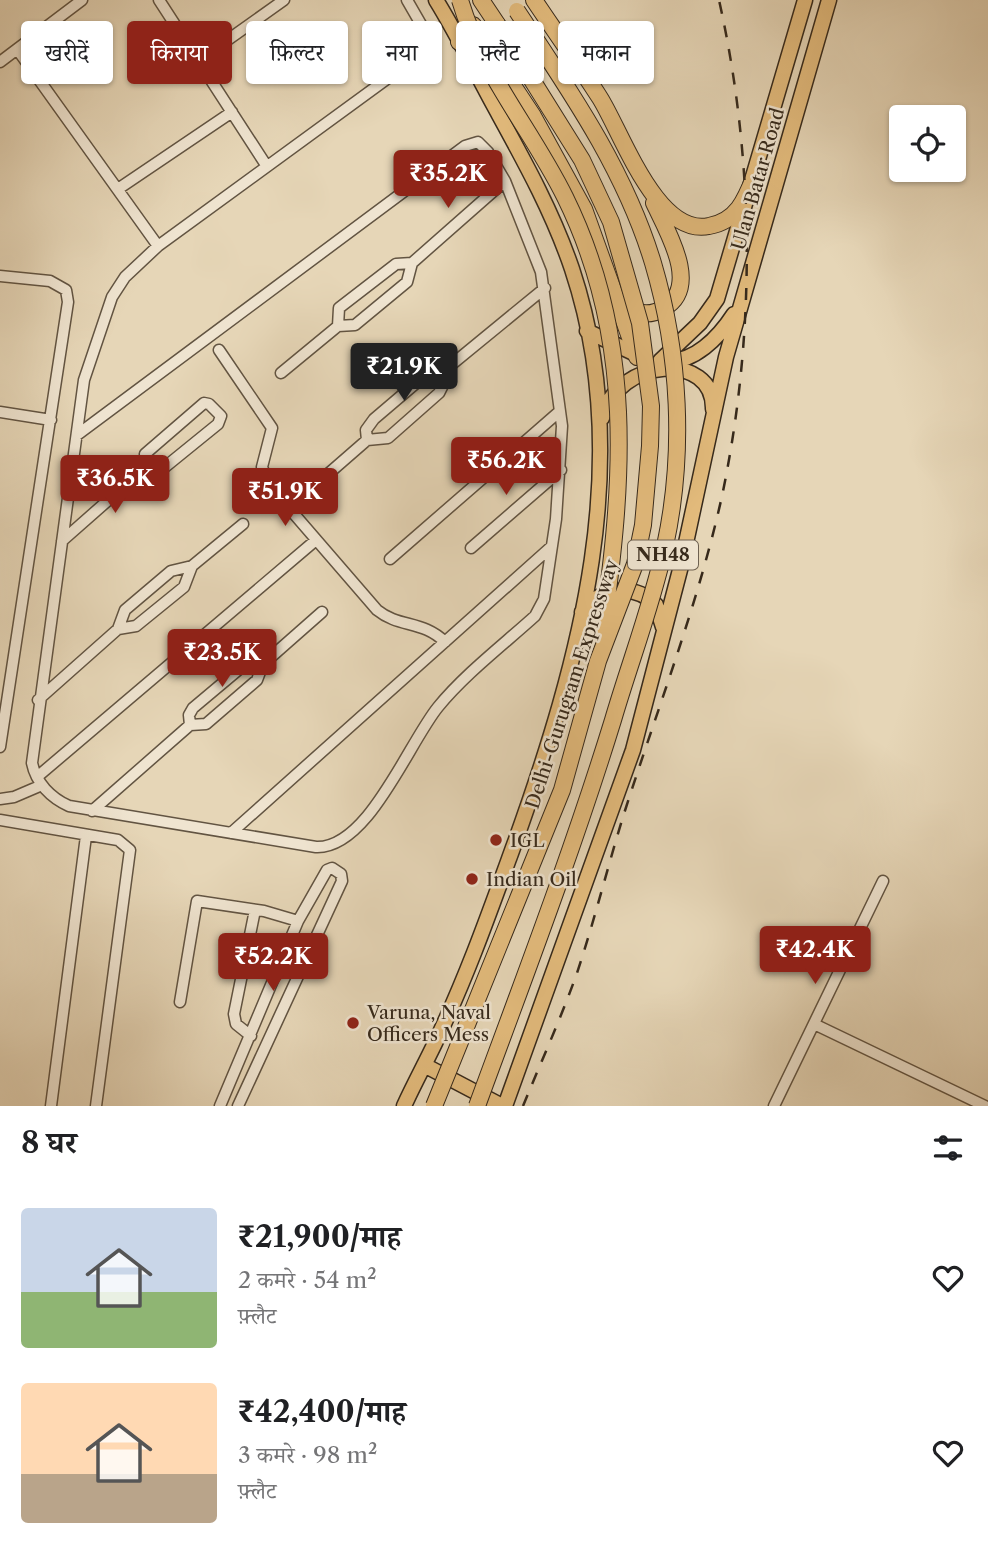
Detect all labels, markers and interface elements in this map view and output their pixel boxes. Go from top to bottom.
chip: खरीदें [21,21,113,84]
chip: किराया [127,21,232,84]
chip: फ़िल्टर [246,21,348,84]
chip: नया [362,21,442,84]
chip: फ़्लैट [456,21,544,84]
chip: मकान [558,21,654,84]
street label: Ulan Batar Road [727,105,789,253]
map controls [889,105,966,182]
button: locate [889,105,966,182]
pin: ₹35.2K [391,150,505,210]
text: ₹35.2K [409,159,487,187]
pin: ₹21.9K [347,344,461,403]
text: ₹21.9K [367,352,441,380]
pin: ₹56.2K [449,438,563,497]
text: ₹56.2K [467,446,545,474]
pin: ₹36.5K [58,456,172,515]
text: ₹36.5K [76,464,154,492]
pin: ₹51.9K [228,468,342,528]
text: ₹51.9K [248,477,322,505]
road number: NH48 [628,540,698,570]
street label: Delhi-Gurugram Expressway [521,556,623,812]
pin: ₹23.5K [165,630,279,689]
text: ₹23.5K [183,638,261,666]
place label: IGL [510,829,545,852]
marker: IGL [488,832,504,848]
place label: Indian Oil [486,868,577,891]
marker: Indian Oil [464,871,480,887]
pin: ₹42.4K [758,926,872,986]
pin: ₹52.2K [216,934,330,993]
text: ₹42.4K [776,935,854,963]
text: ₹52.2K [234,942,312,970]
place label: Varuna, Naval Officers Mess [366,1001,491,1046]
marker: Varuna, Naval Officers Mess [345,1015,361,1031]
text: 8 घर [21,1124,77,1161]
icon: filters [929,1129,967,1167]
text: ₹21,900/माह [238,1218,401,1255]
icon: home [77,1236,161,1320]
icon: heart [929,1259,967,1297]
text: 2 कमरे · 54 m² [238,1266,377,1294]
text: फ़्लैट [238,1302,276,1330]
text: ₹42,400/माह [238,1393,406,1430]
icon: home [77,1411,161,1495]
icon: heart [929,1434,967,1472]
text: 3 कमरे · 98 m² [238,1441,377,1469]
text: फ़्लैट [238,1477,276,1505]

